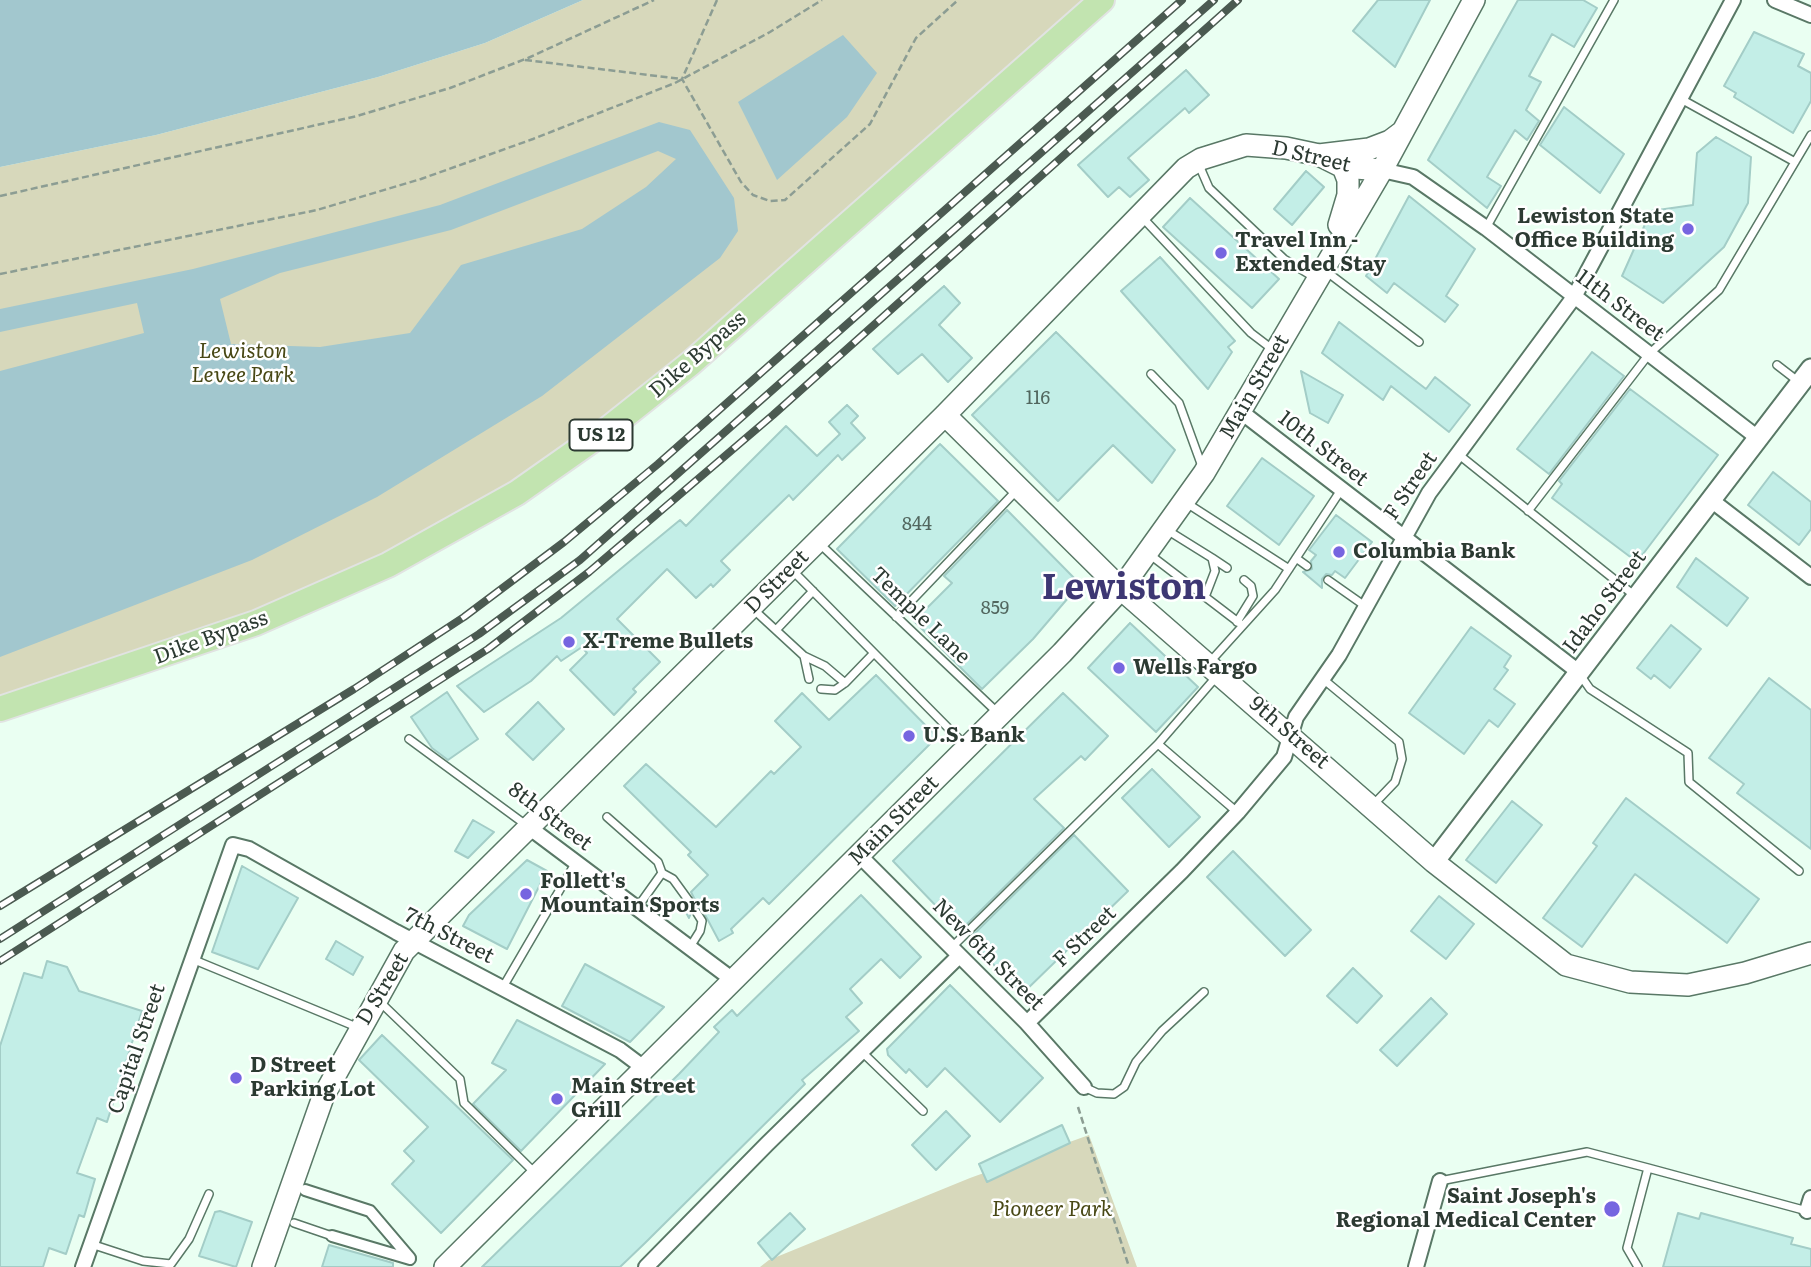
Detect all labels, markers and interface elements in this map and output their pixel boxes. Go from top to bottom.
street label: D Street [1269,136,1353,178]
place label: Lewiston State Office Building [1514,204,1674,254]
marker: Lewiston State Office Building [1680,221,1696,237]
place label: Travel Inn - Extended Stay [1235,228,1386,278]
marker: Travel Inn - Extended Stay [1213,245,1229,261]
street label: 11th Street [1571,265,1669,347]
street label: Dike Bypass [645,306,751,404]
street label: Main Street [1215,330,1295,444]
park label: Lewiston Levee Park [191,339,295,389]
house number: 116 [1026,388,1050,410]
street label: 10th Street [1273,406,1373,492]
road number: US 12 [570,420,632,450]
street label: F Street [1379,447,1443,525]
house number: 844 [902,514,932,536]
place label: Columbia Bank [1353,539,1515,565]
marker: Columbia Bank [1331,544,1347,560]
street label: D Street [740,545,814,619]
street label: Idaho Street [1558,545,1652,659]
street label: Temple Lane [865,562,975,670]
district label: Lewiston [1042,568,1206,610]
house number: 859 [981,598,1009,620]
street label: Dike Bypass [151,606,271,670]
place label: X-Treme Bullets [583,629,753,655]
marker: X-Treme Bullets [561,634,577,650]
place label: Wells Fargo [1133,655,1257,681]
marker: Wells Fargo [1111,660,1127,676]
street label: 9th Street [1244,691,1334,775]
place label: U.S. Bank [923,723,1025,749]
marker: U.S. Bank [901,728,917,744]
street label: Main Street [844,771,944,871]
street label: 8th Street [503,777,597,857]
place label: Follett's Mountain Sports [540,869,720,919]
marker: Follett's Mountain Sports [518,886,534,902]
street label: New 6th Street [927,894,1049,1016]
street label: F Street [1048,901,1122,973]
street label: 7th Street [400,903,498,969]
street label: D Street [352,948,414,1030]
street label: Capital Street [103,981,171,1117]
place label: D Street Parking Lot [250,1053,376,1103]
marker: D Street Parking Lot [228,1070,244,1086]
place label: Main Street Grill [571,1074,696,1124]
marker: Main Street Grill [549,1091,565,1107]
place label: Saint Joseph's Regional Medical Center [1336,1184,1596,1234]
park label: Pioneer Park [992,1197,1112,1223]
marker: Saint Joseph's Regional Medical Center [1602,1199,1622,1219]

